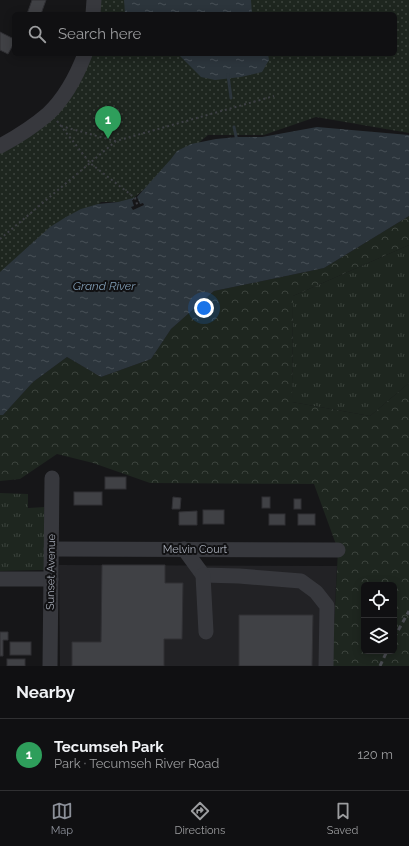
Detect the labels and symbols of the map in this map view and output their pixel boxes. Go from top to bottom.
pin: 1 [95,106,121,139]
water label: Grand River [73,279,136,293]
your location [194,298,214,318]
street label: Sunset Avenue [44,533,58,610]
street label: Melvin Court [163,543,228,556]

